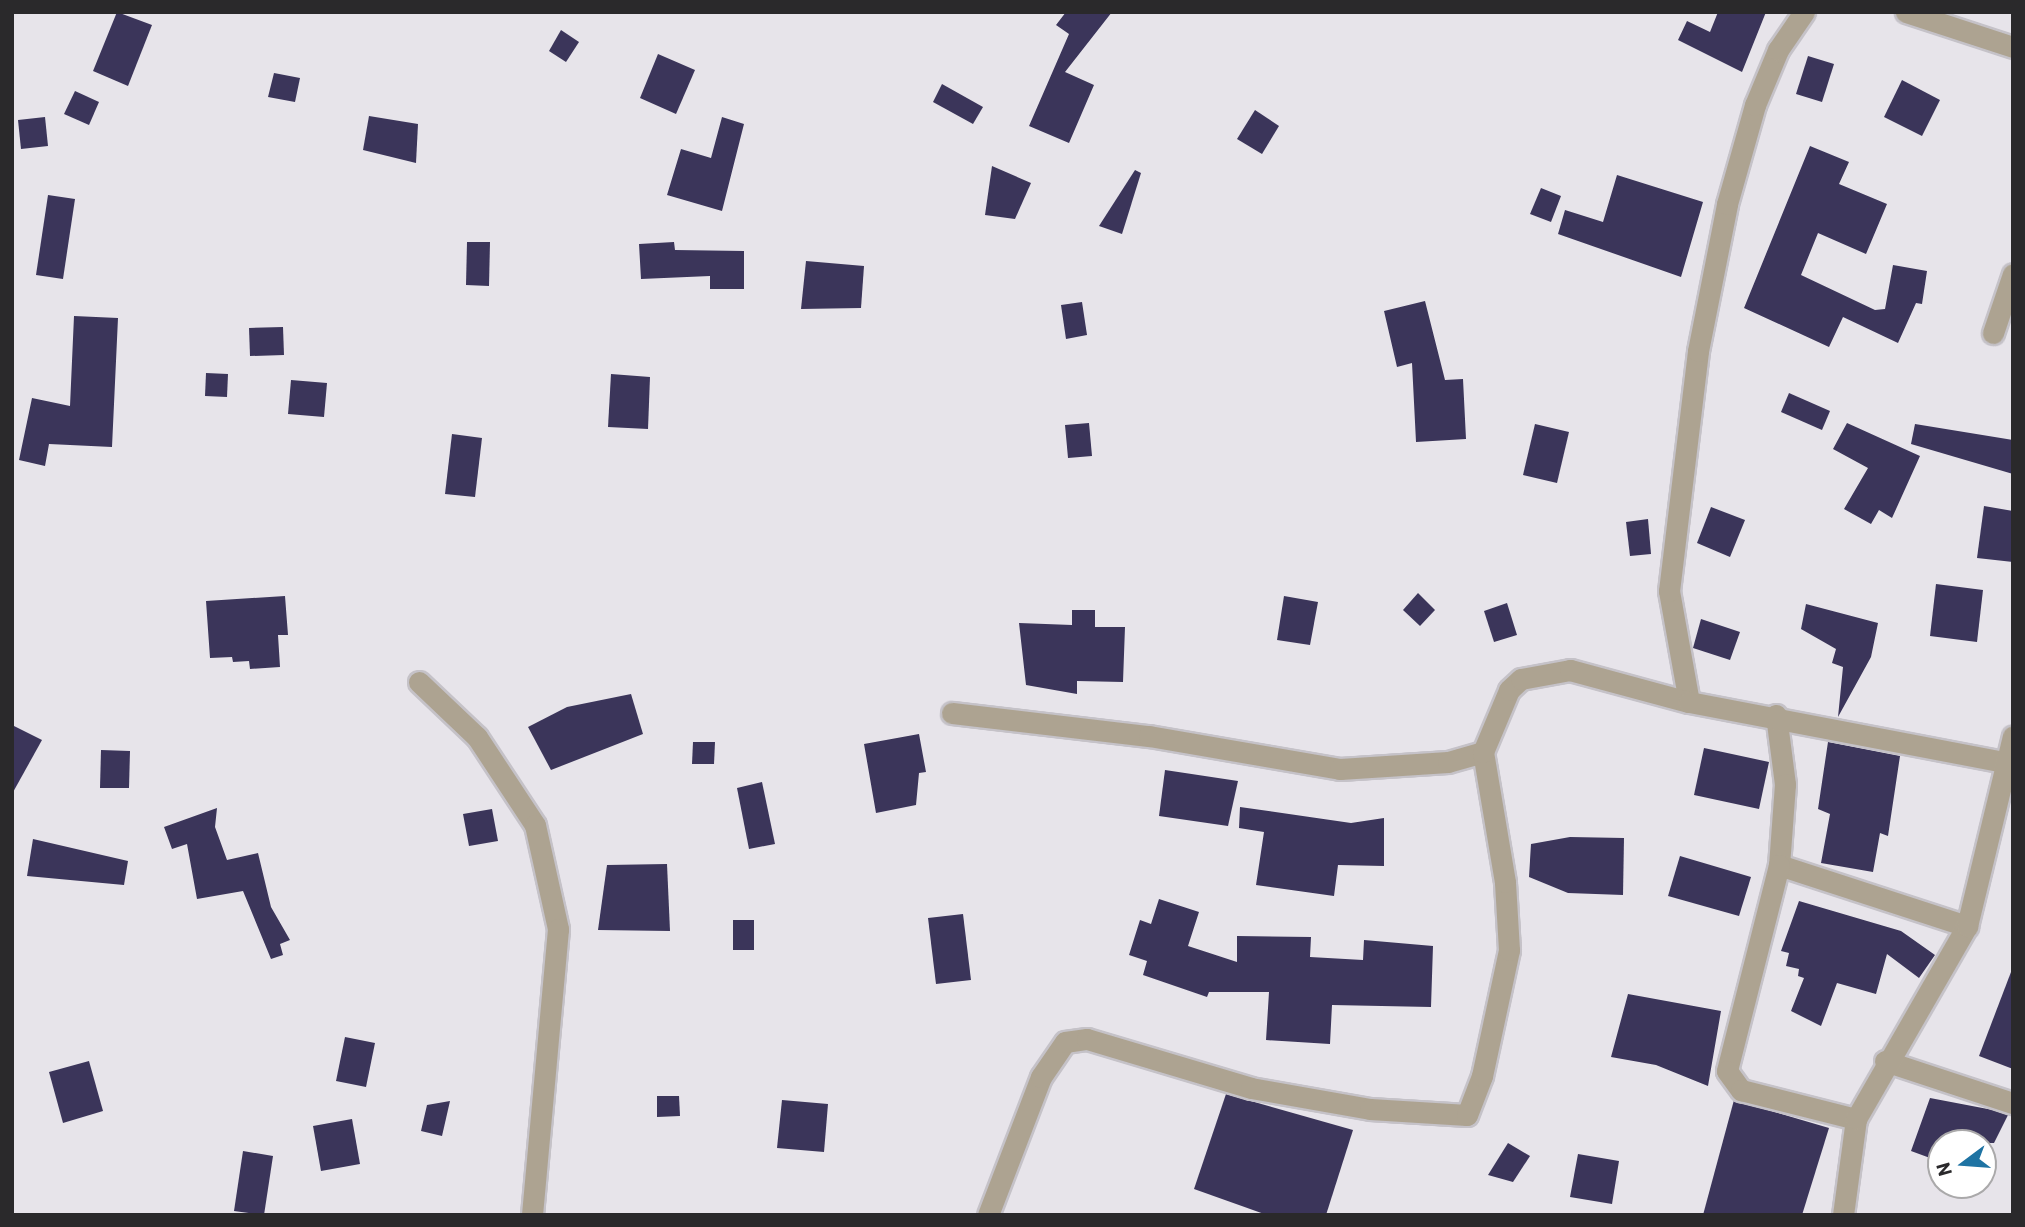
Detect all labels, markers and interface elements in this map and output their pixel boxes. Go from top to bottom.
north arrow [1927,1129,1997,1199]
text: N [1930,1160,1956,1179]

